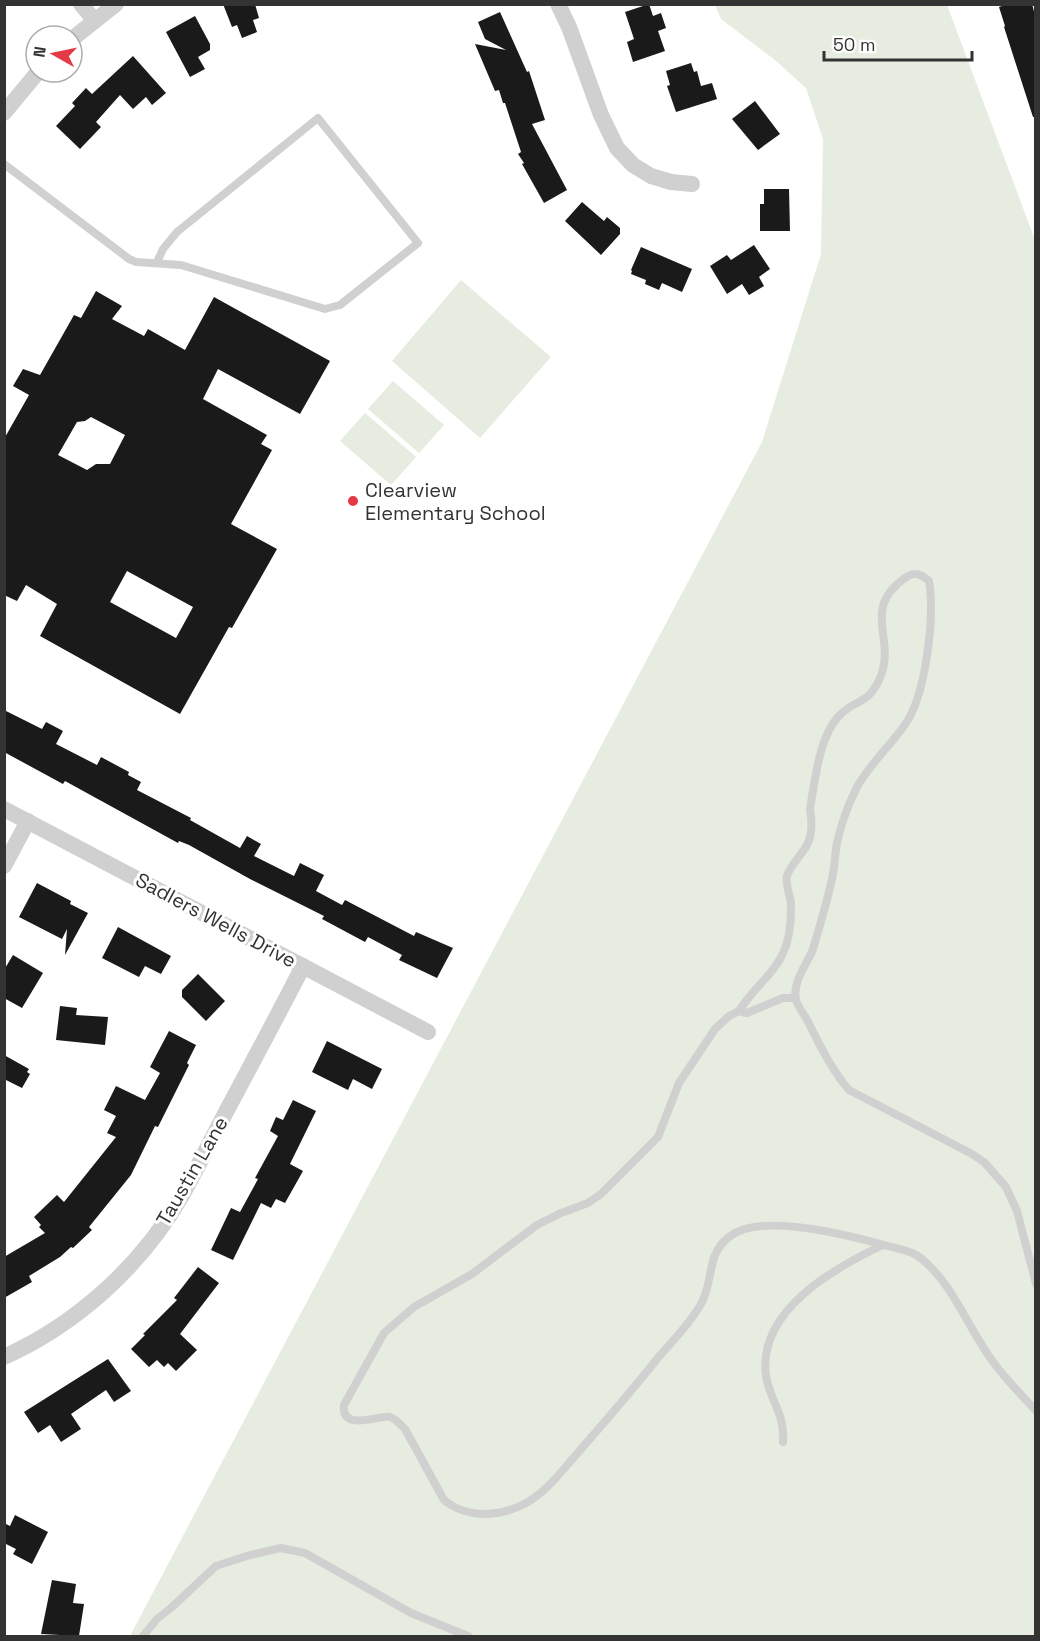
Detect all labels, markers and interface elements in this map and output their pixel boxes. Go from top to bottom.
north arrow [24,24,84,84]
scale bar [824,24,972,62]
text: 50 m [833,33,875,56]
text: N [28,45,51,59]
place label: Clearview Elementary School [365,477,546,526]
marker: Clearview Elementary School [346,494,360,508]
street label: Sadlers Wells Drive [131,867,301,973]
street label: Taustin Lane [150,1112,234,1230]

